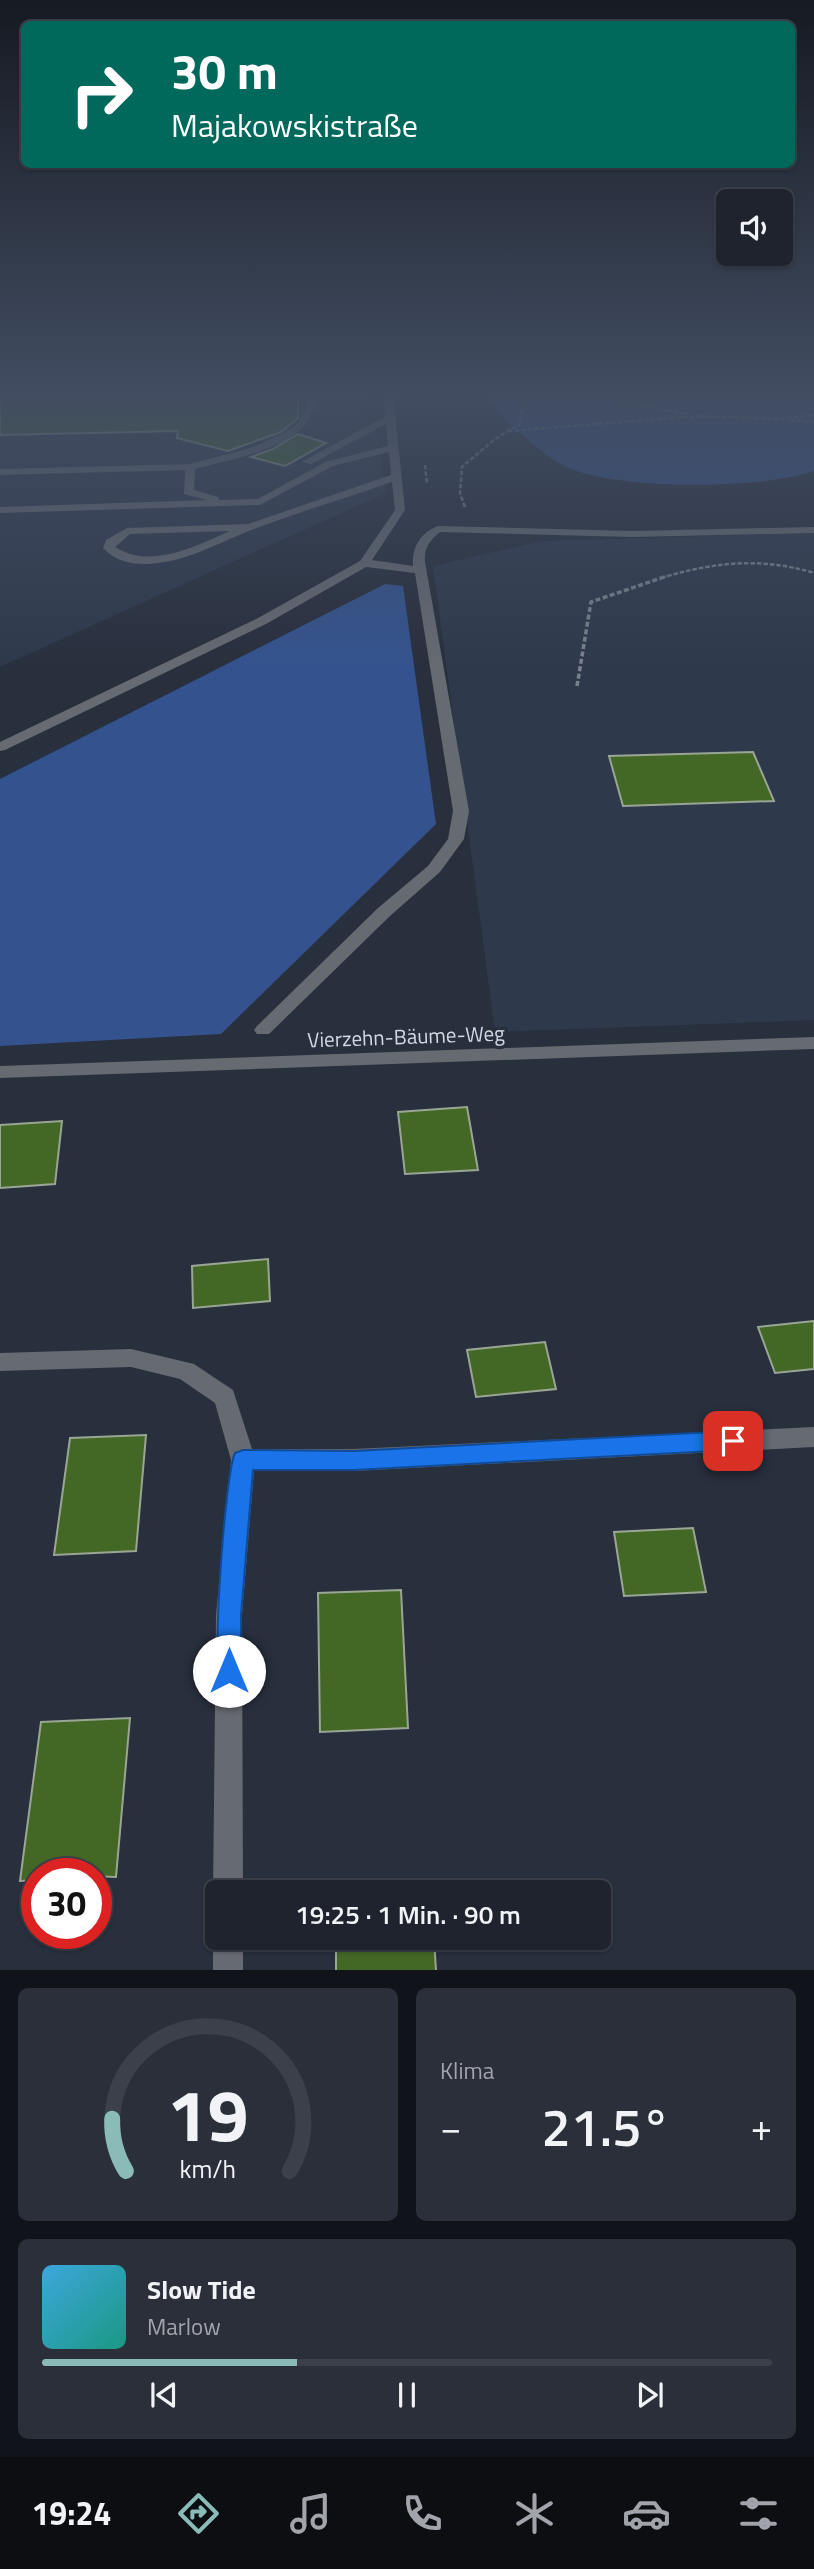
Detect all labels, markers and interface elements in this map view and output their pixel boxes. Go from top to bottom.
text: 30 m [171,33,278,108]
icon: right [56,49,147,140]
text: Majakowskistraße [171,101,418,149]
map controls [716,189,793,266]
button: sound [716,189,793,266]
street label: Vierzehn-Bäume-Weg [307,1017,506,1055]
pin [703,1411,763,1471]
icon: arrive [714,1422,752,1460]
position arrow [192,1634,266,1708]
speed limit sign: 30 [21,1858,112,1949]
text: 19:25 · 1 Min. · 90 m [295,1895,521,1934]
text: Klima [440,2053,494,2088]
text: 19 [167,2059,249,2169]
text: 21.5° [542,2087,670,2166]
text: − [440,2098,461,2156]
text: + [751,2098,772,2156]
text: km/h [180,2149,236,2187]
text: Slow Tide [147,2270,256,2309]
text: Marlow [147,2309,221,2344]
icon: previous [145,2376,183,2414]
icon: pause [388,2376,426,2414]
icon: next [631,2376,669,2414]
text: 19:24 [31,2489,111,2537]
icon: directions [174,2489,223,2538]
icon: music [286,2489,335,2538]
icon: phone [398,2489,447,2538]
icon: climate [510,2489,559,2538]
icon: car [622,2489,671,2538]
icon: filters [734,2489,783,2538]

